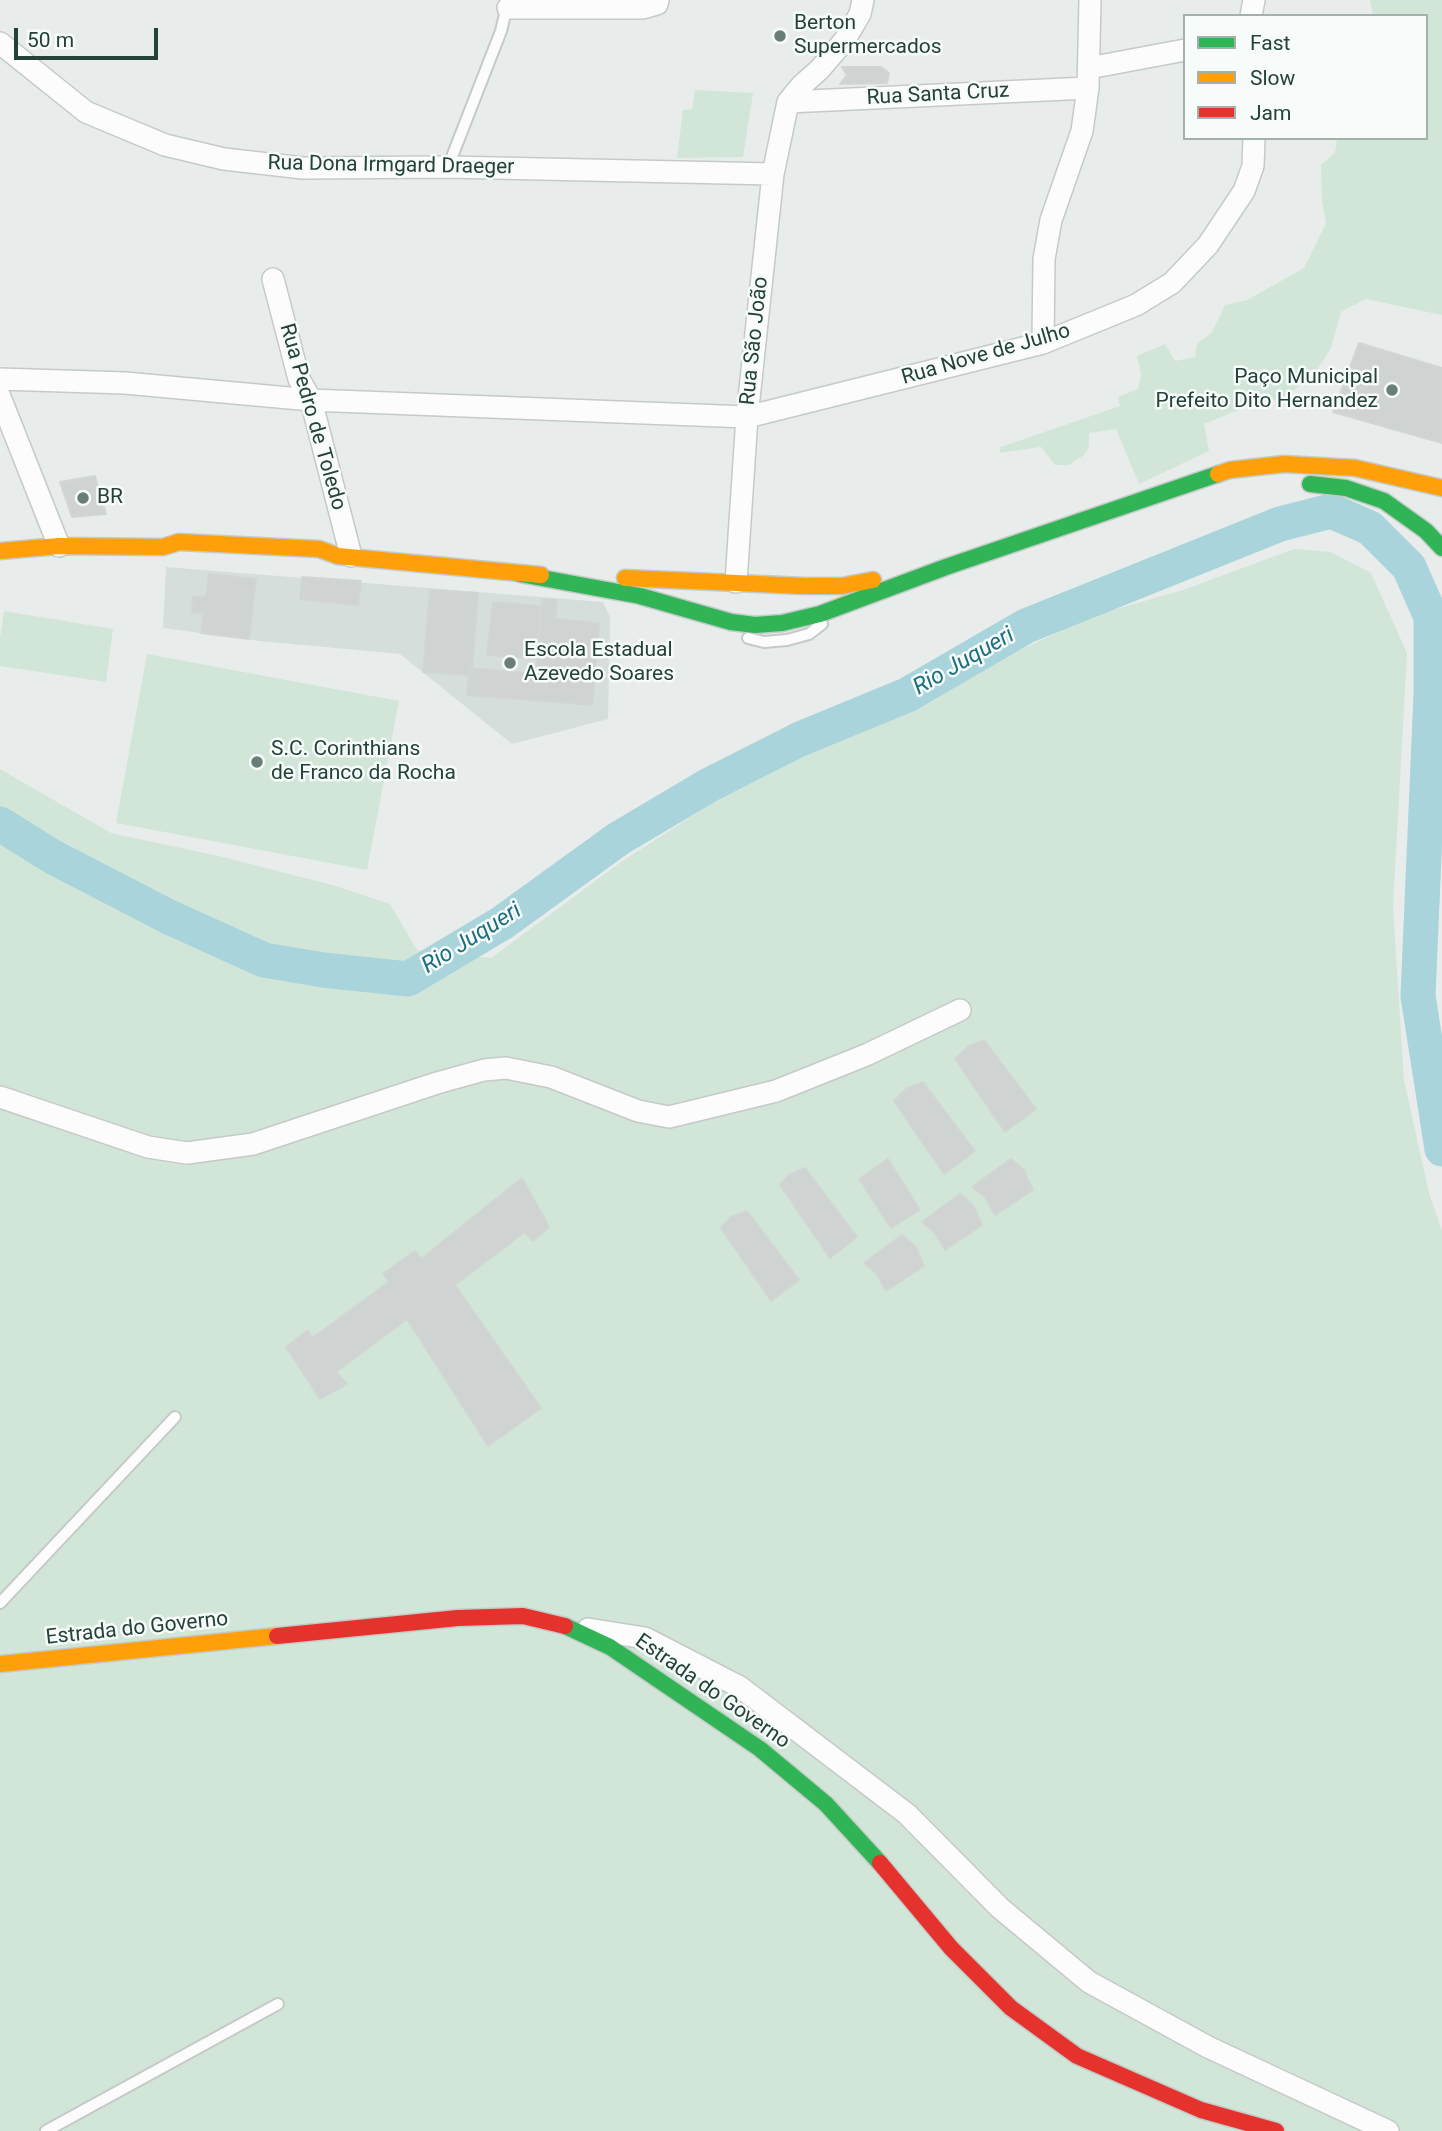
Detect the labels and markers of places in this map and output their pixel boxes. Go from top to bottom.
place label: Berton Supermercados [794,11,942,61]
marker: Berton Supermercados [772,28,788,44]
place label: Paço Municipal Prefeito Dito Hernandez [1156,365,1378,415]
marker: Paço Municipal Prefeito Dito Hernandez [1384,382,1400,398]
place label: BR [97,485,123,511]
marker: BR [75,490,91,506]
place label: Escola Estadual Azevedo Soares [524,638,674,688]
marker: Escola Estadual Azevedo Soares [502,655,518,671]
place label: S.C. Corinthians de Franco da Rocha [271,737,456,787]
marker: S.C. Corinthians de Franco da Rocha [249,754,265,770]

